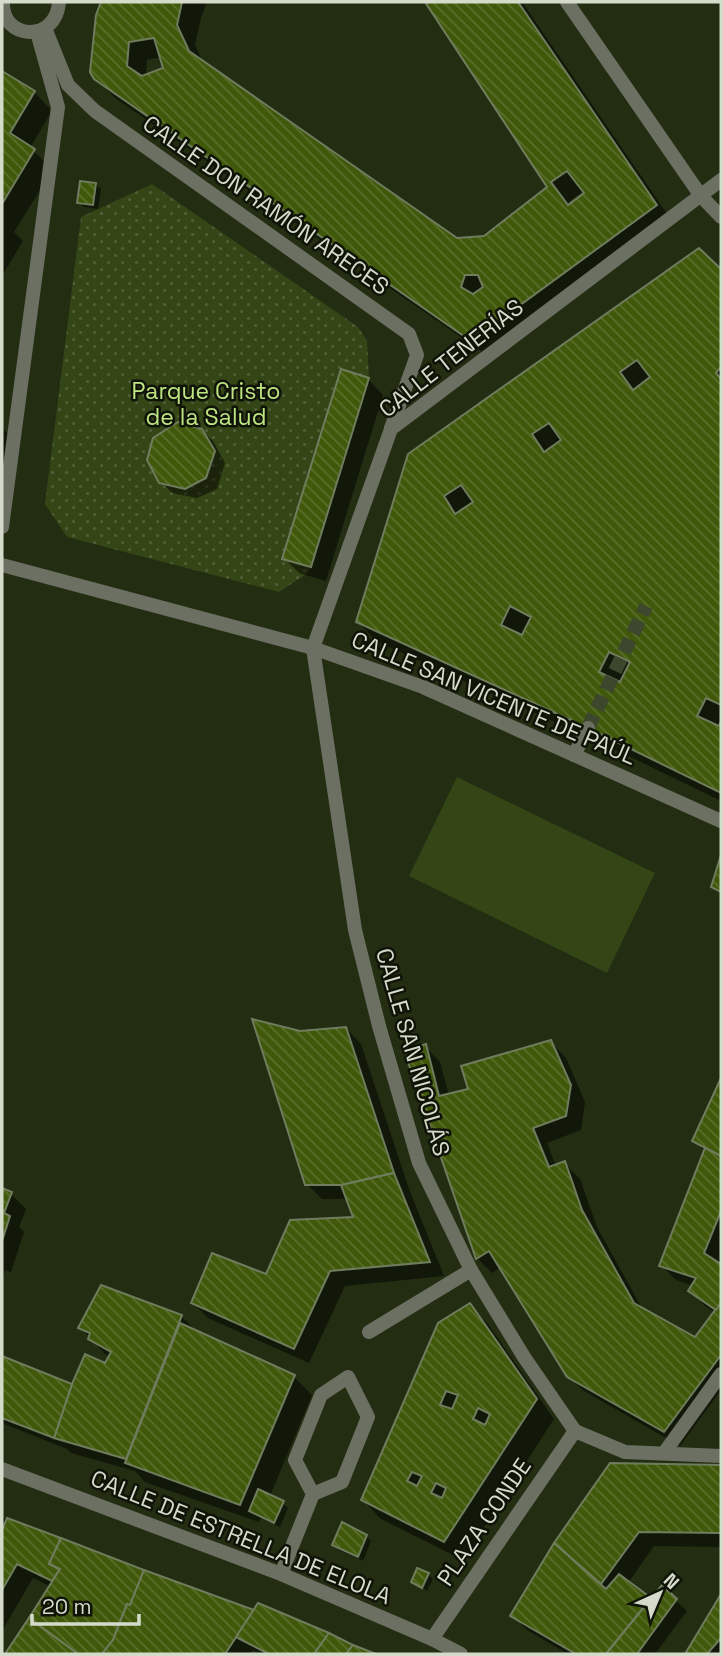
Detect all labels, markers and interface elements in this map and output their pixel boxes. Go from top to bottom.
street label: CALLE DON RAMÓN ARECES [137,108,395,302]
street label: CALLE TENERÍAS [372,292,530,424]
park label: Parque Cristo de la Salud [132,376,280,432]
street label: CALLE SAN VICENTE DE PAÚL [347,624,641,772]
street label: CALLE SAN NICOLÁS [369,945,457,1159]
street label: PLAZA CONDE [430,1452,538,1592]
street label: CALLE DE ESTRELLA DE ELOLA [86,1463,396,1611]
north arrow [625,1558,695,1628]
text: N [658,1568,685,1595]
scale bar [32,1582,138,1626]
text: 20 m [42,1593,92,1620]

